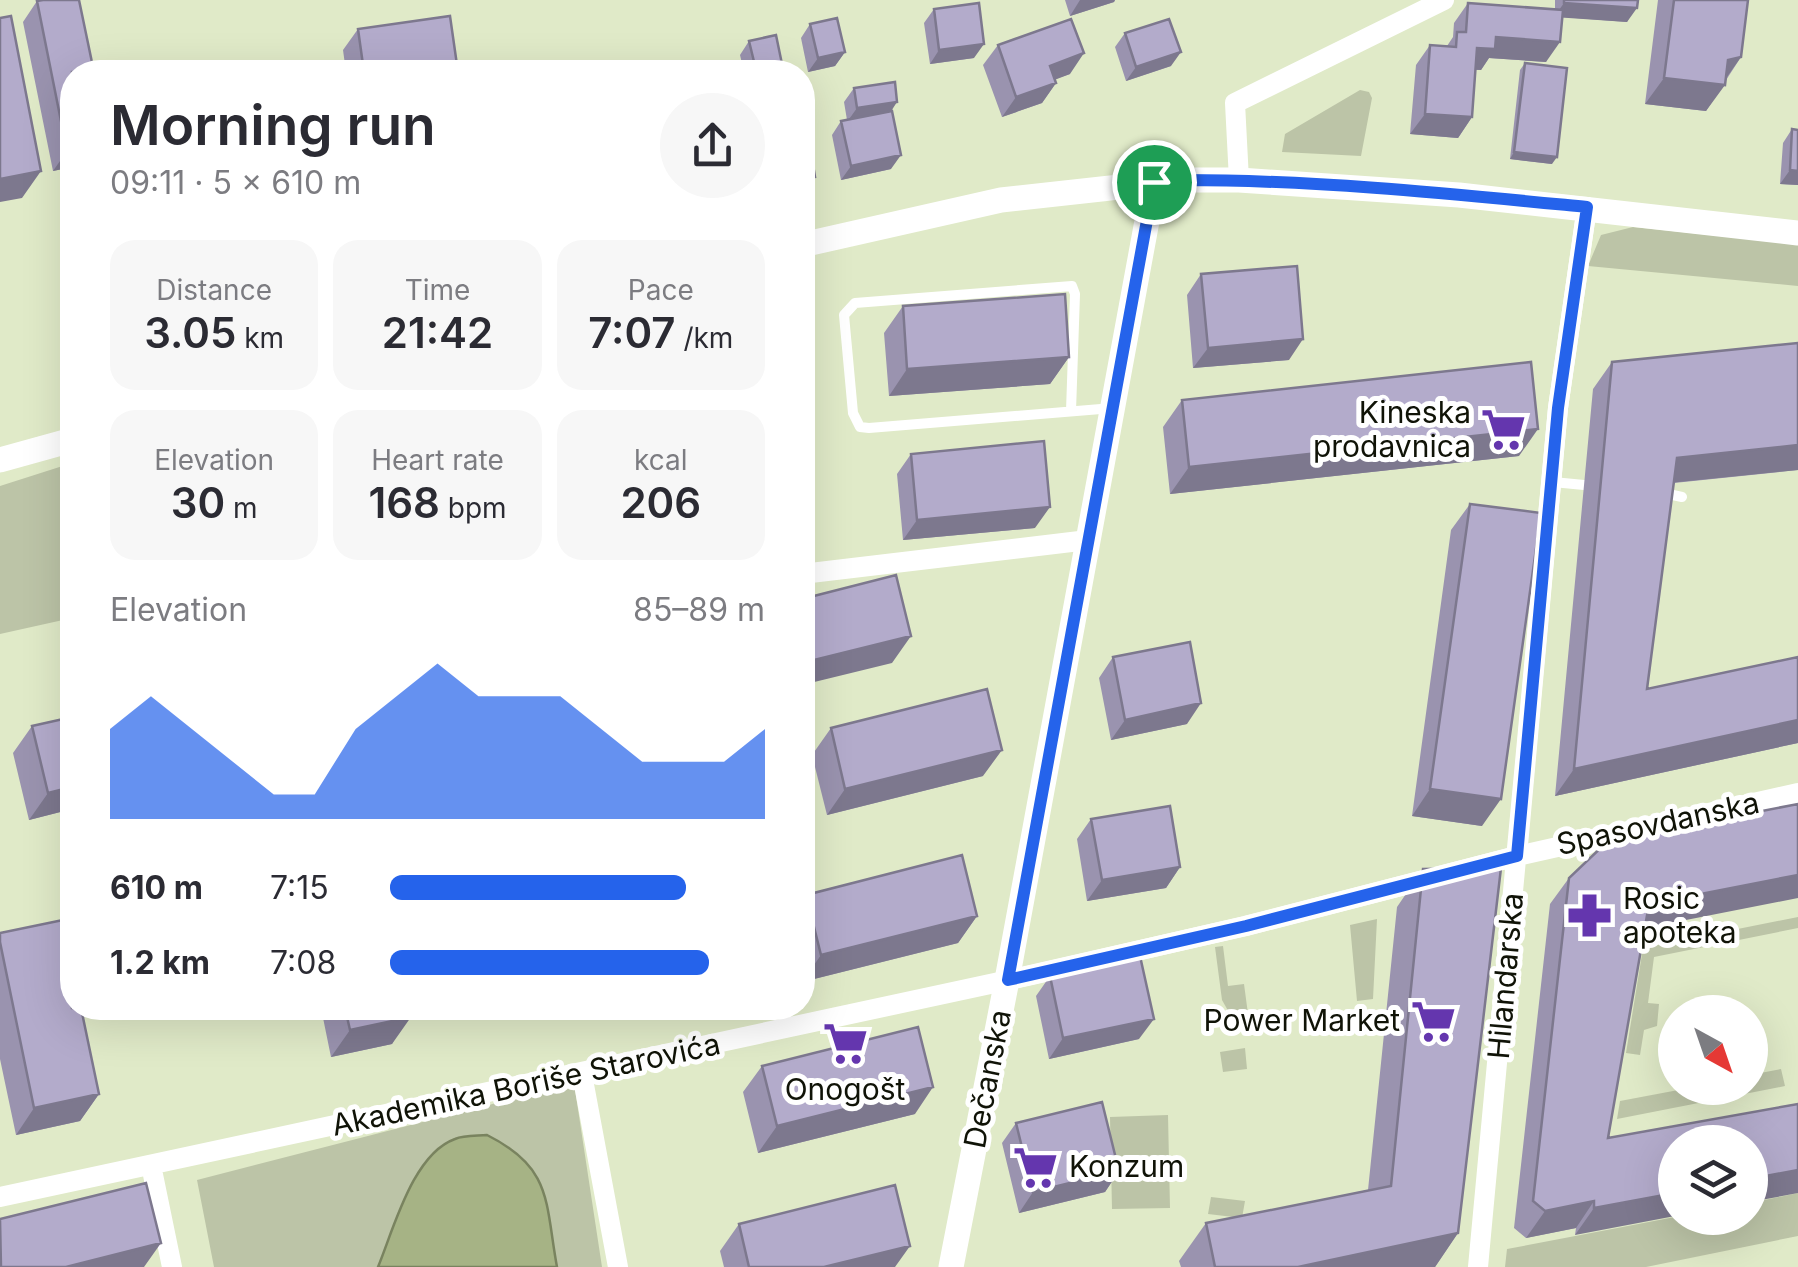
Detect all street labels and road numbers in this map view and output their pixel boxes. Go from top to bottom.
street label: Spasovdanska [1553,784,1762,862]
street label: Hilandarska [1480,891,1530,1061]
street label: Dečanska [956,1007,1018,1151]
street label: Akademika Boriše Starovića [328,1025,723,1143]

